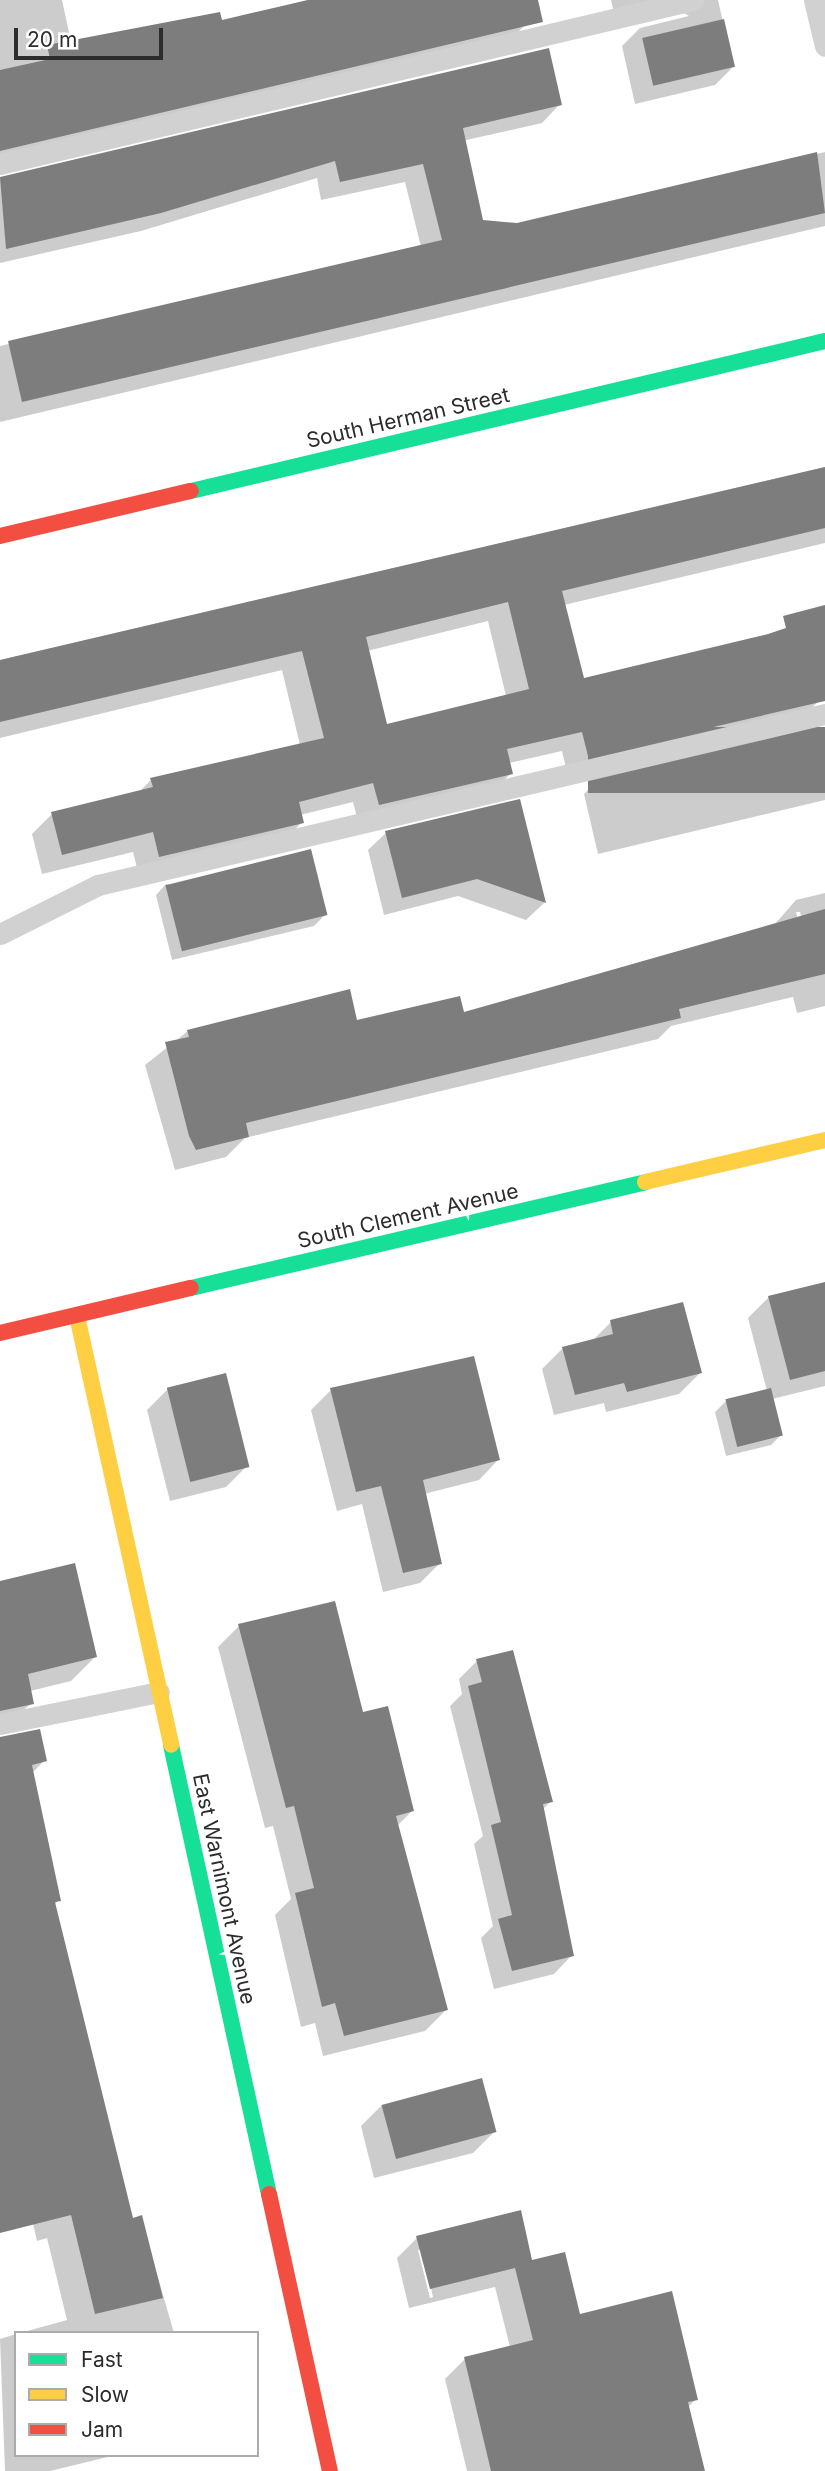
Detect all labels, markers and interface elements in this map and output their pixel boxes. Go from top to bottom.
scale bar [18,14,166,58]
text: 20 m [27,27,77,52]
street label: South Herman Street [304,382,512,454]
street label: South Clement Avenue [295,1178,521,1254]
street label: East Warnimont Avenue [187,1771,261,2007]
legend [14,2331,259,2457]
text: Fast [81,2347,123,2372]
text: Slow [81,2382,129,2407]
text: Jam [81,2417,123,2442]

